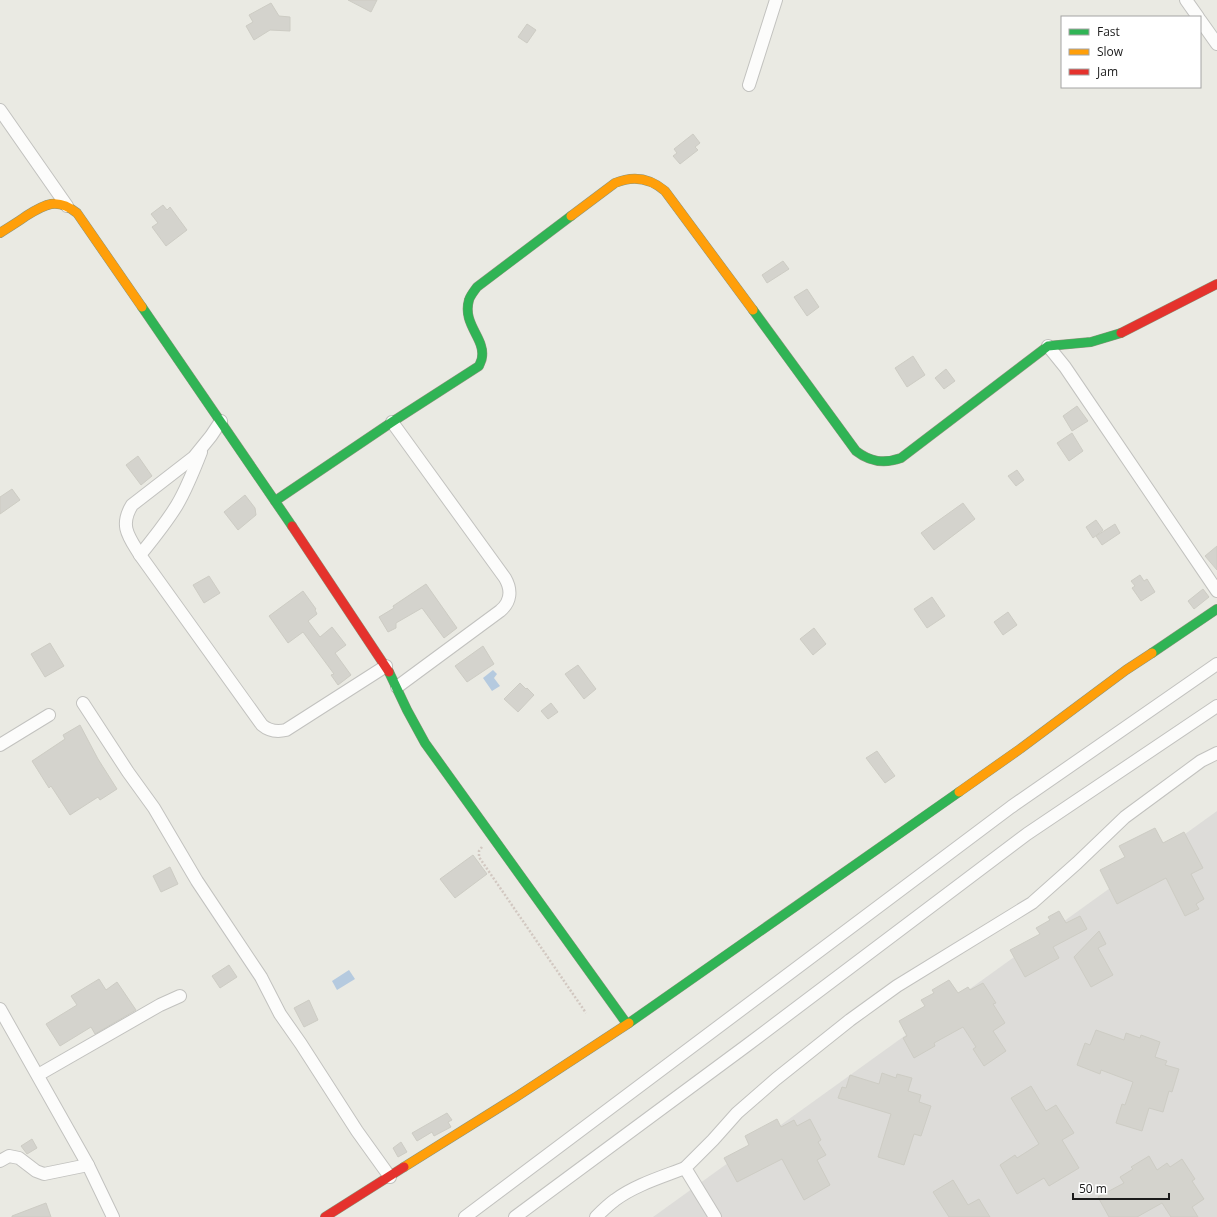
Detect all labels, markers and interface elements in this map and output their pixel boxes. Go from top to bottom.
legend [1061,16,1201,88]
text: Fast [1097,23,1120,40]
text: Slow [1097,43,1124,60]
text: Jam [1096,63,1118,80]
scale bar [1073,1175,1169,1201]
text: 50 m [1079,1180,1107,1197]

